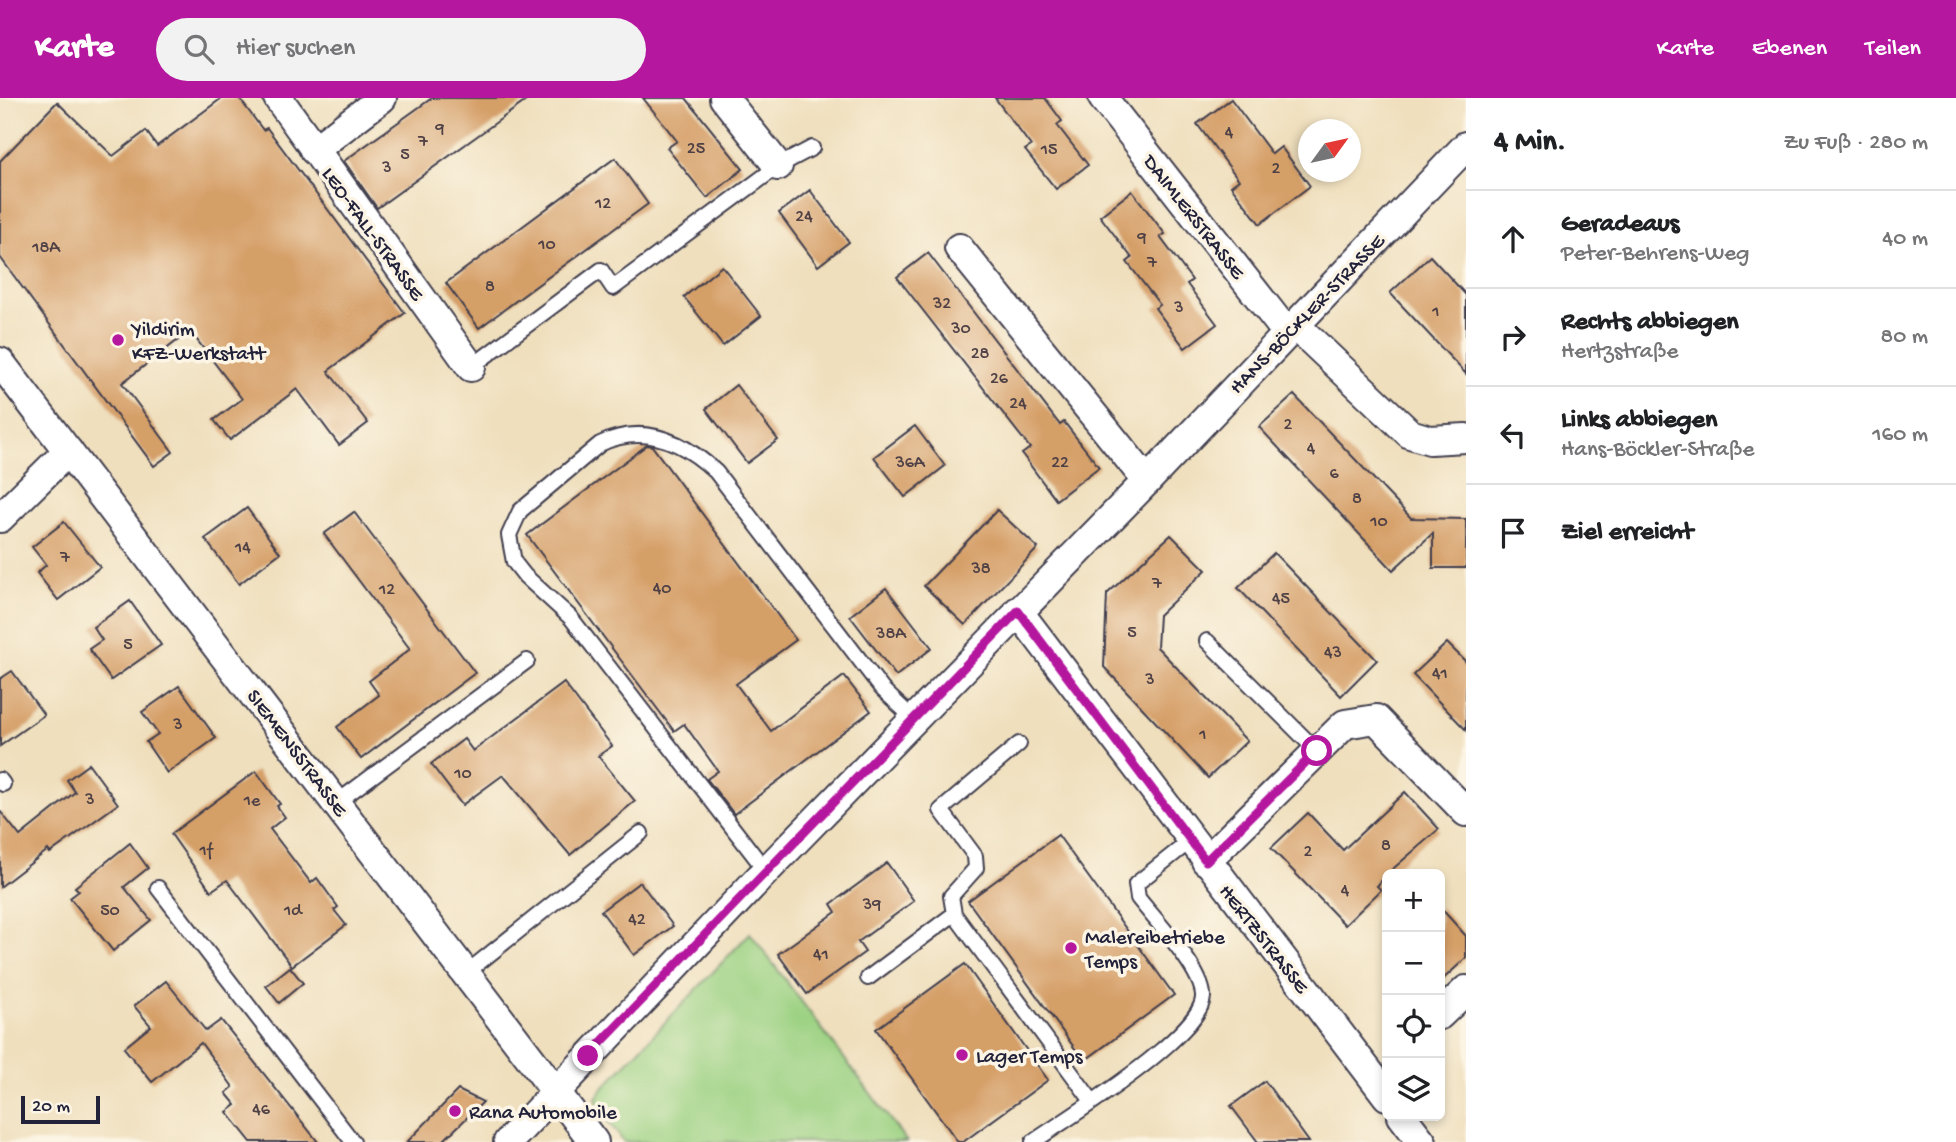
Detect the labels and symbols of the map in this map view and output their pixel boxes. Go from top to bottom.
house number: 9 [434,119,445,140]
north arrow [1298,119,1361,182]
house number: 4 [1225,123,1234,144]
house number: 7 [417,132,428,153]
house number: 25 [687,139,705,160]
house number: 15 [1040,140,1057,161]
house number: 5 [400,145,410,166]
street label: DAIMLERSTRASSE [1135,149,1249,286]
house number: 3 [381,158,392,179]
house number: 2 [1272,159,1281,180]
street label: LEO-FALL-STRASSE [314,163,429,307]
house number: 12 [594,194,611,215]
house number: 24 [795,207,813,228]
house number: 9 [1136,228,1147,249]
street label: HANS-BÖCKLER-STRASSE [1226,230,1392,401]
house number: 10 [537,235,556,256]
house number: 18A [31,238,61,259]
house number: 7 [1146,253,1157,274]
house number: 8 [485,277,495,298]
house number: 32 [932,294,951,315]
house number: 3 [1173,298,1184,319]
house number: 1 [1431,302,1440,323]
place label: Yildirim KFZ-Werkstatt [130,319,268,368]
house number: 30 [950,319,971,340]
marker: Yildirim KFZ-Werkstatt [110,332,126,348]
house number: 28 [971,344,989,365]
house number: 26 [990,369,1009,390]
house number: 24 [1009,394,1027,415]
house number: 2 [1284,415,1293,436]
house number: 4 [1307,439,1316,460]
house number: 36A [894,453,926,474]
house number: 22 [1051,453,1069,474]
house number: 6 [1329,464,1339,485]
house number: 8 [1352,489,1362,510]
house number: 10 [1369,512,1388,533]
house number: 14 [234,538,251,559]
house number: 7 [59,548,70,569]
house number: 38 [970,559,991,580]
house number: 7 [1151,574,1162,595]
house number: 40 [653,579,671,600]
house number: 12 [378,580,395,601]
house number: 45 [1272,589,1290,610]
house number: 5 [1127,623,1137,644]
house number: 38A [875,624,907,645]
house number: 5 [123,635,133,656]
house number: 43 [1324,643,1342,664]
house number: 41 [1432,664,1448,685]
house number: 3 [1144,670,1155,691]
street label: SIEMENSSTRASSE [239,686,352,823]
house number: 3 [172,715,183,736]
house number: 1 [1198,725,1207,746]
route start [1301,735,1332,766]
house number: 10 [453,764,472,785]
house number: 3 [84,790,95,811]
house number: 1e [243,791,261,812]
house number: 8 [1381,836,1391,857]
house number: 1f [199,841,214,862]
house number: 2 [1304,842,1313,863]
street label: HERTZSTRASSE [1212,881,1313,1000]
house number: 4 [1341,881,1350,902]
house number: 39 [862,895,881,916]
house number: 50 [100,901,120,922]
house number: 1d [283,901,303,922]
house number: 42 [628,910,646,931]
place label: Malereibetriebe Temps [1084,927,1226,976]
marker: Malereibetriebe Temps [1063,940,1079,956]
house number: 41 [813,945,829,966]
route end [572,1040,603,1071]
place label: Lager Temps [976,1046,1084,1071]
marker: Lager Temps [954,1047,970,1063]
scale bar [21,1093,100,1125]
house number: 46 [252,1100,271,1121]
place label: Rana Automobile [469,1102,618,1127]
marker: Rana Automobile [447,1103,463,1119]

